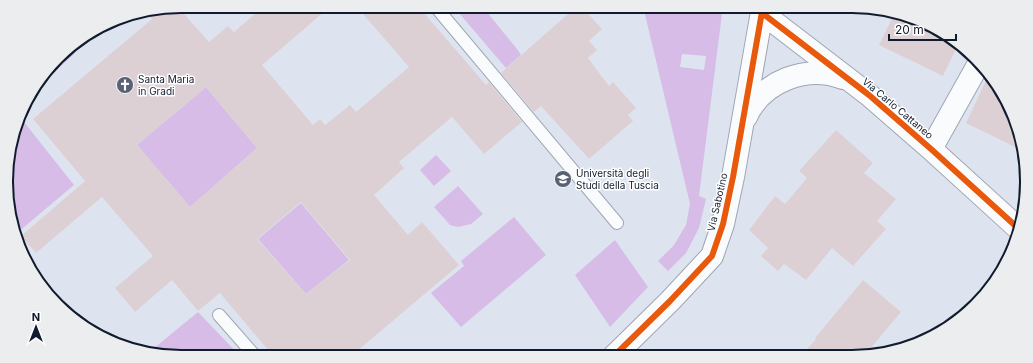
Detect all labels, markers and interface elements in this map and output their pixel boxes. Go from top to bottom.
scale bar [889,16,956,42]
text: 20 m [895,22,924,37]
place label: Santa Maria in Gradi [138,73,194,97]
church icon: Santa Maria in Gradi [115,75,135,95]
street label: Via Carlo Cattaneo [860,75,936,141]
place label: Università degli Studi della Tuscia [576,167,659,191]
school or university icon: Università degli Studi della Tuscia [553,169,573,189]
street label: Via Sabotino [704,172,730,232]
north arrow [16,307,56,347]
text: N [32,310,40,324]

